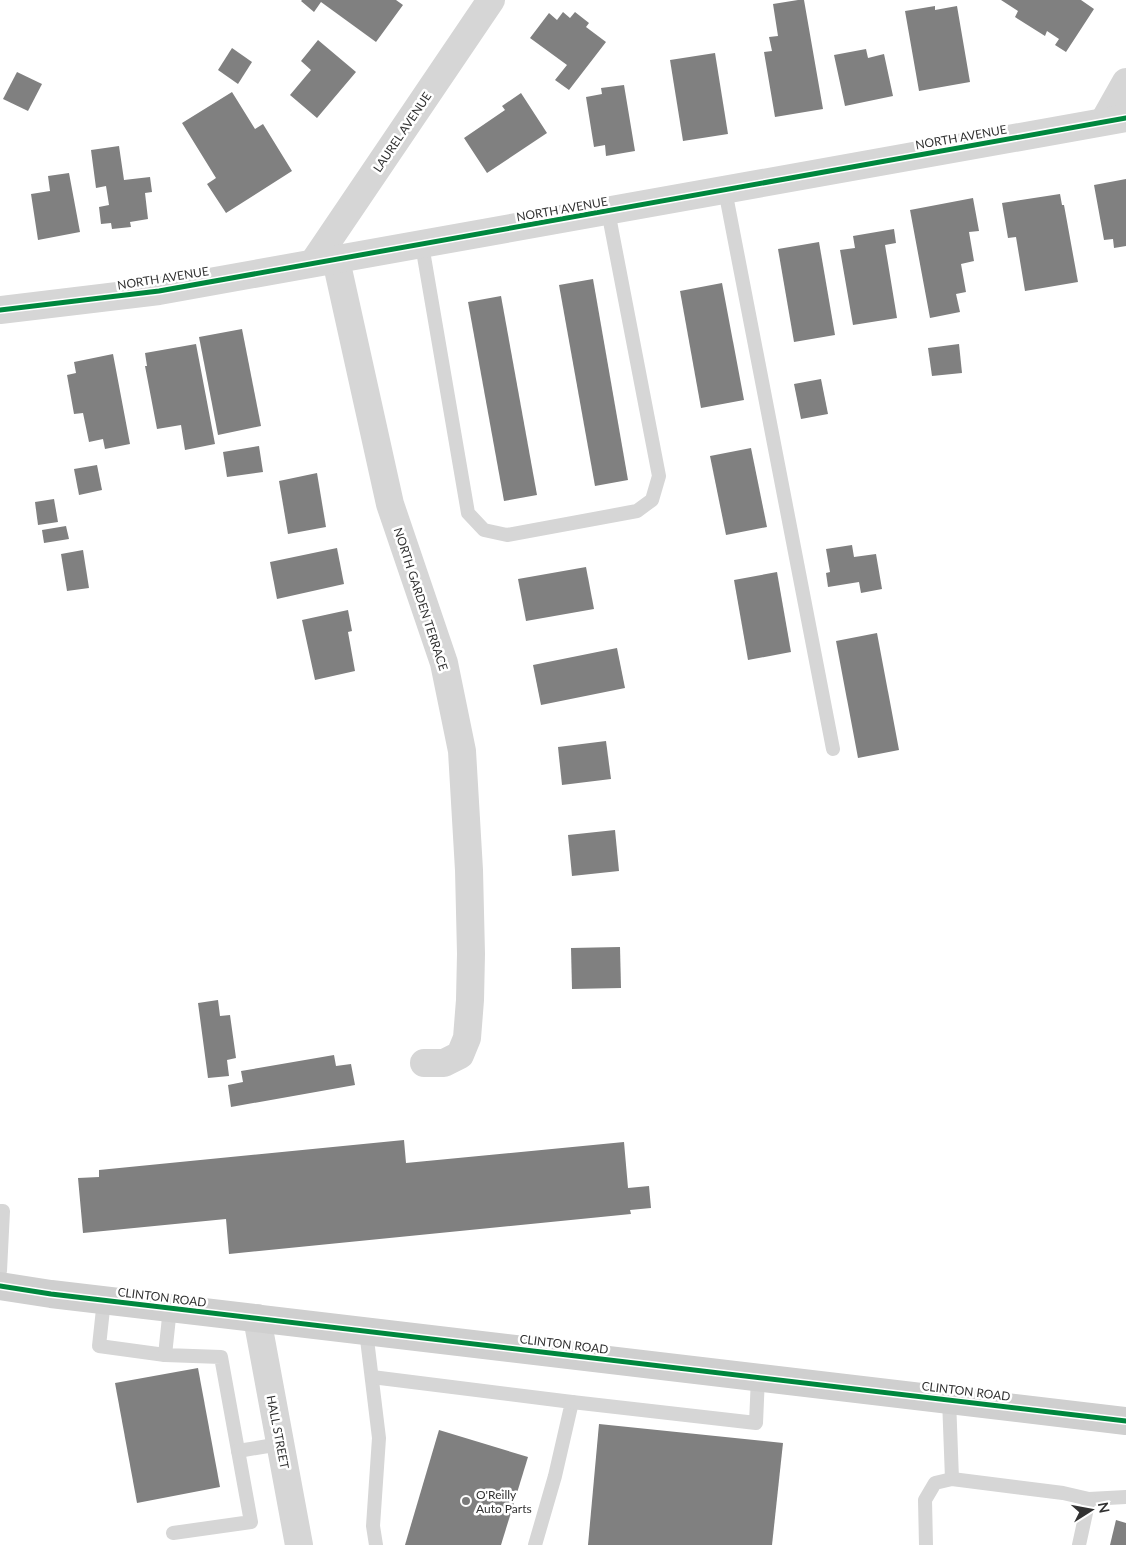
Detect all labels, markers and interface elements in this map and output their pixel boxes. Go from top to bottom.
street label: LAUREL AVENUE [370,89,434,175]
street label: NORTH AVENUE [914,122,1008,152]
street label: NORTH AVENUE [515,194,609,224]
street label: NORTH AVENUE [116,263,210,293]
street label: NORTH GARDEN TERRACE [391,526,451,672]
street label: CLINTON ROAD [117,1284,207,1310]
street label: CLINTON ROAD [519,1331,609,1357]
street label: CLINTON ROAD [921,1378,1011,1404]
street label: HALL STREET [264,1394,292,1470]
north arrow [1066,1485,1116,1535]
place label: O'Reilly Auto Parts [476,1487,532,1516]
marker: O'Reilly Auto Parts [460,1495,472,1507]
text: N [1095,1501,1114,1514]

